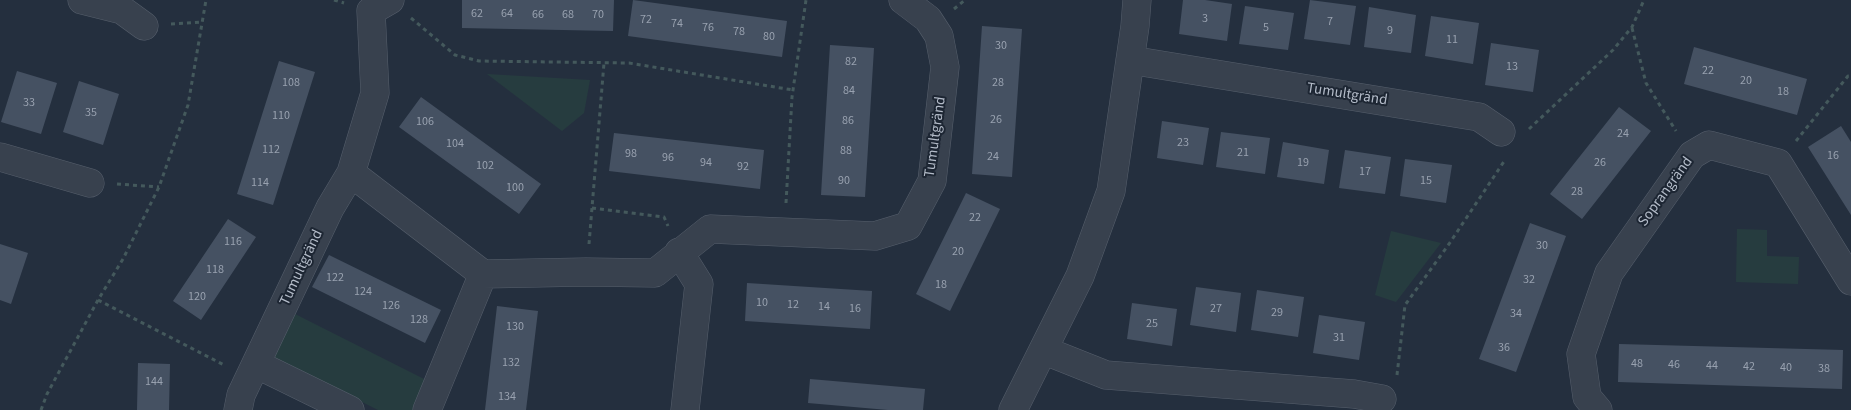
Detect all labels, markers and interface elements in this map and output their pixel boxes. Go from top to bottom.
house number: 62 [471,7,483,21]
house number: 64 [501,7,513,21]
house number: 66 [532,8,544,22]
house number: 68 [562,8,574,22]
house number: 70 [592,8,604,22]
house number: 3 [1202,12,1208,26]
house number: 72 [640,13,652,27]
house number: 7 [1327,15,1333,29]
house number: 74 [671,17,683,31]
house number: 76 [702,21,714,35]
house number: 5 [1263,21,1269,35]
house number: 9 [1387,24,1393,38]
house number: 78 [733,25,745,39]
house number: 80 [763,30,775,44]
house number: 11 [1446,33,1458,47]
house number: 30 [995,39,1007,53]
house number: 82 [845,55,857,69]
house number: 13 [1506,60,1518,74]
house number: 22 [1702,64,1714,78]
house number: 20 [1740,74,1752,88]
house number: 108 [282,76,300,90]
house number: 28 [992,76,1004,90]
street label: Tumultgränd [1305,80,1389,110]
house number: 84 [843,84,855,98]
house number: 18 [1777,85,1789,99]
street label: Tumultgränd [921,95,951,179]
house number: 33 [23,96,35,110]
house number: 35 [85,106,97,120]
house number: 110 [272,109,290,123]
house number: 26 [990,113,1002,127]
house number: 86 [842,114,854,128]
house number: 106 [416,115,434,129]
house number: 24 [1617,127,1629,141]
house number: 23 [1177,136,1189,150]
house number: 104 [446,137,464,151]
house number: 112 [262,143,280,157]
house number: 88 [840,144,852,158]
house number: 21 [1237,146,1249,160]
house number: 98 [625,147,637,161]
house number: 16 [1827,149,1839,163]
house number: 24 [987,150,999,164]
house number: 96 [662,151,674,165]
street label: Soprangränd [1635,154,1697,230]
house number: 94 [700,156,712,170]
house number: 19 [1297,156,1309,170]
house number: 26 [1594,156,1606,170]
house number: 102 [476,159,494,173]
house number: 92 [737,160,749,174]
house number: 17 [1359,165,1371,179]
house number: 90 [838,174,850,188]
house number: 15 [1420,174,1432,188]
house number: 114 [251,176,269,190]
house number: 100 [506,181,524,195]
house number: 28 [1571,185,1583,199]
house number: 22 [969,211,981,225]
street label: Tumultgränd [277,227,327,309]
house number: 116 [224,235,242,249]
house number: 30 [1536,239,1548,253]
house number: 20 [952,245,964,259]
house number: 118 [206,263,224,277]
house number: 122 [326,271,344,285]
house number: 32 [1523,273,1535,287]
house number: 18 [935,278,947,292]
house number: 124 [354,285,372,299]
house number: 120 [188,290,206,304]
house number: 10 [756,296,768,310]
house number: 12 [787,298,799,312]
house number: 126 [382,299,400,313]
house number: 14 [818,300,830,314]
house number: 16 [849,302,861,316]
house number: 27 [1210,302,1222,316]
house number: 29 [1271,306,1283,320]
house number: 34 [1510,307,1522,321]
house number: 128 [410,313,428,327]
house number: 25 [1146,317,1158,331]
house number: 130 [506,320,524,334]
house number: 31 [1333,331,1345,345]
house number: 36 [1498,341,1510,355]
house number: 132 [502,356,520,370]
house number: 48 [1631,357,1643,371]
house number: 46 [1668,358,1680,372]
house number: 44 [1706,359,1718,373]
house number: 42 [1743,360,1755,374]
house number: 40 [1780,361,1792,375]
house number: 38 [1818,362,1830,376]
house number: 144 [145,375,163,389]
house number: 134 [498,390,516,404]

